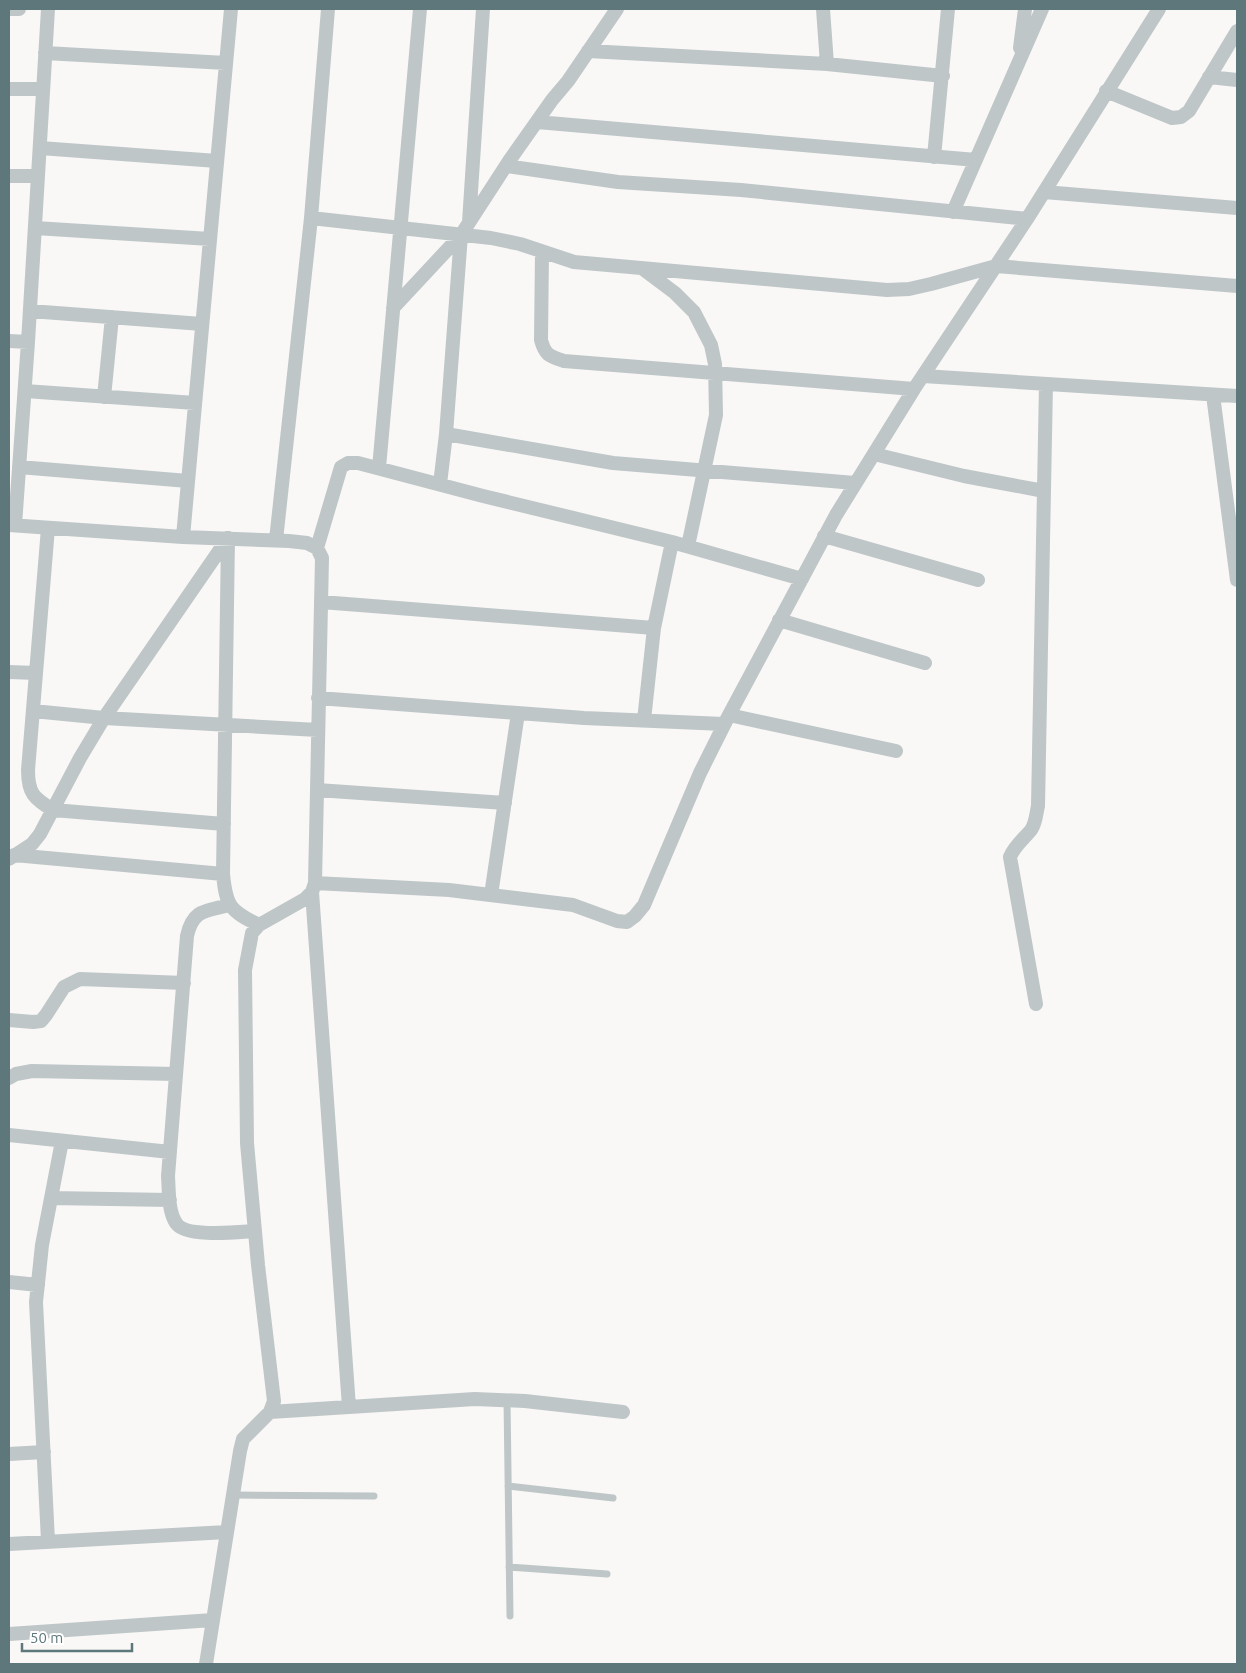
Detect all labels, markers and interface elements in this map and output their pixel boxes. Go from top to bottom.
scale bar [22,1620,132,1652]
text: 50 m [30,1629,63,1646]

